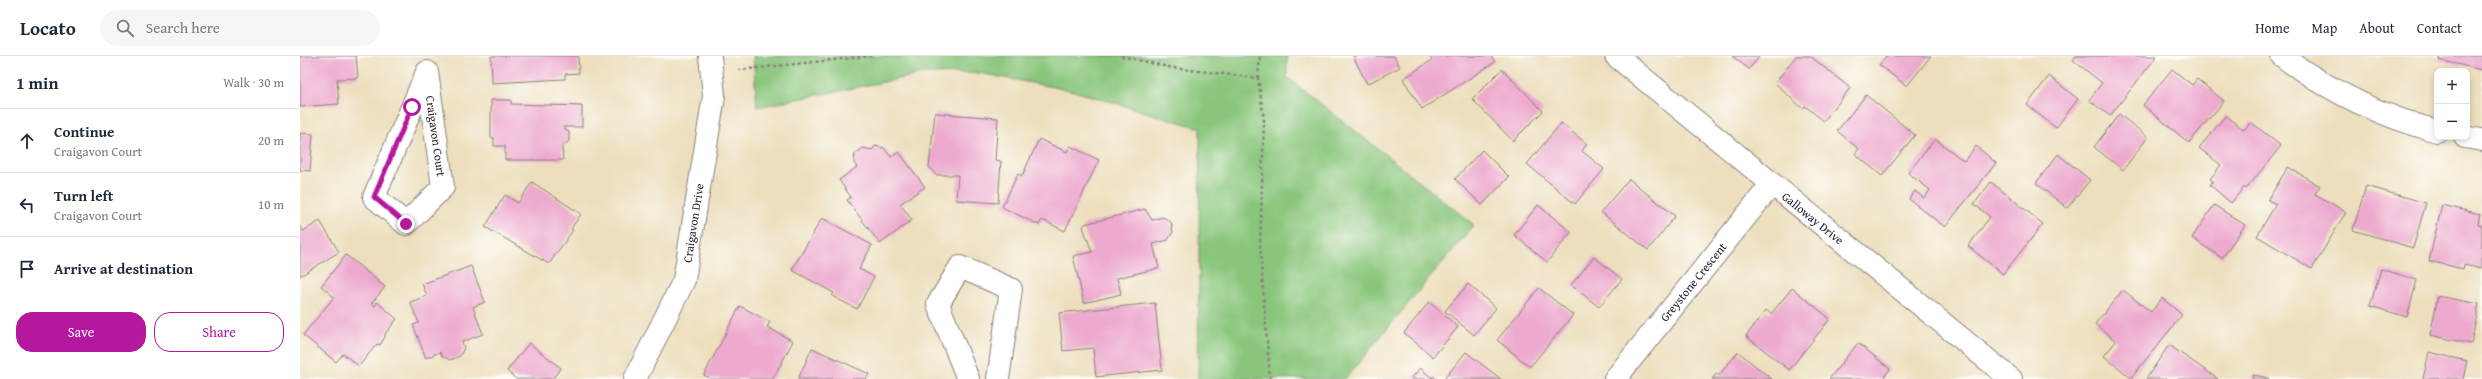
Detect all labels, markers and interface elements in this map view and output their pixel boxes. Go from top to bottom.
search box [100,10,380,46]
text: Locato [20,14,76,42]
icon: search [114,17,136,39]
text: Search here [146,17,220,38]
text: Home [2255,18,2290,38]
text: Map [2312,18,2337,38]
text: About [2359,18,2395,38]
text: Contact [2417,18,2462,38]
map controls [2434,68,2470,140]
button: + [2434,68,2470,104]
text: 1 min [16,70,58,95]
text: Walk · 30 m [223,73,284,92]
street label: Craigavon Court [422,95,450,178]
route start [403,98,421,116]
button: − [2434,104,2470,140]
text: Continue [54,121,115,142]
icon: ahead [16,130,38,152]
text: 20 m [258,131,284,150]
text: Craigavon Court [54,142,142,161]
street label: Craigavon Drive [678,182,708,264]
text: Turn left [54,185,113,206]
street label: Galloway Drive [1779,188,1848,248]
icon: left [16,194,38,216]
text: 10 m [258,195,284,214]
text: Craigavon Court [54,206,142,225]
route end [397,215,415,233]
street label: Greystone Crescent [1656,238,1731,325]
icon: arrive [16,258,38,280]
text: Arrive at destination [54,258,193,279]
button: Save [16,312,146,352]
button: Share [154,312,284,352]

